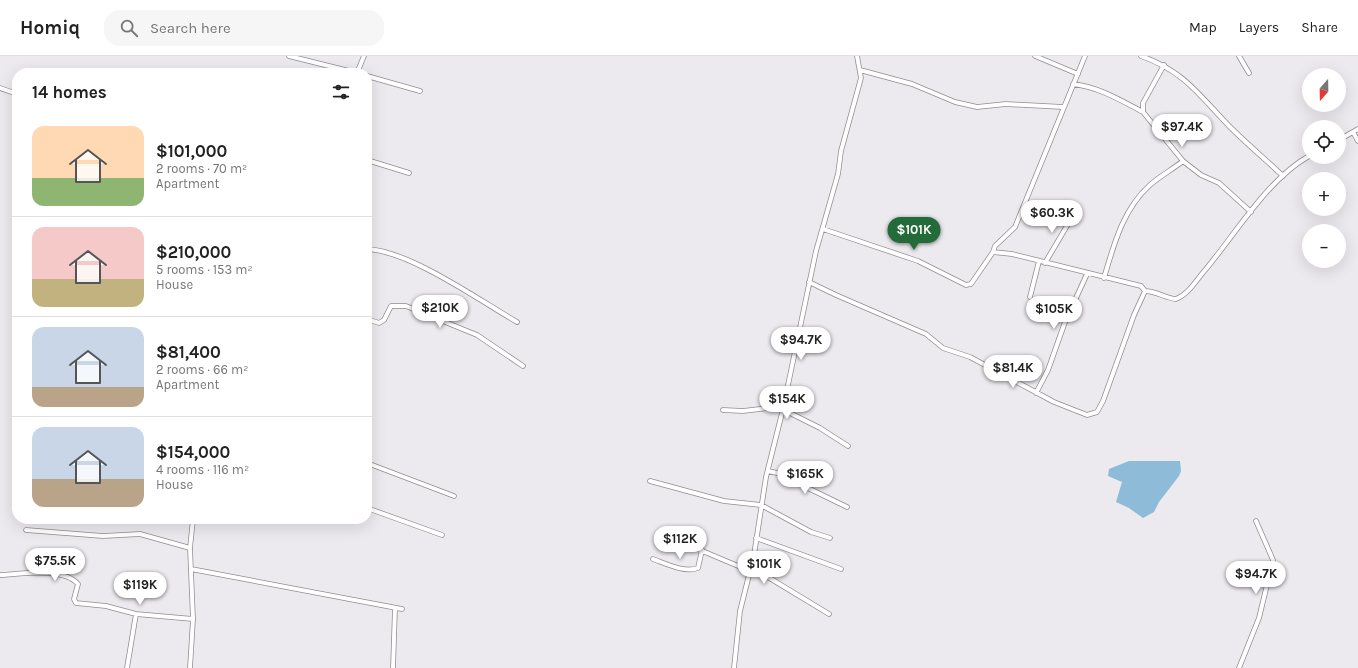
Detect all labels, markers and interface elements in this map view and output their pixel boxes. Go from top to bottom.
search box [104,10,384,46]
text: Homiq [20,17,80,39]
icon: search [118,17,140,39]
text: Search here [150,19,231,37]
text: Map [1189,19,1217,36]
text: Layers [1239,19,1279,36]
text: Share [1301,19,1338,36]
north arrow [1302,68,1346,112]
map controls [1302,68,1346,268]
icon: filters [330,81,352,103]
text: 14 homes [32,82,107,102]
pin: $97.4K [1149,114,1215,148]
text: $97.4K [1161,119,1203,134]
button: locate [1302,120,1346,164]
text: $101,000 [156,141,227,161]
icon: home [64,142,112,190]
text: 2 rooms · 70 m² [156,161,247,176]
button: + [1302,172,1346,216]
text: Apartment [156,176,219,191]
pin: $60.3K [1019,200,1085,234]
text: $60.3K [1030,205,1074,220]
pin: $101K [886,217,942,251]
text: $101K [897,222,931,237]
button: − [1302,224,1346,268]
text: $210,000 [156,242,231,262]
icon: home [64,243,112,291]
text: 5 rooms · 153 m² [156,262,253,277]
text: House [156,277,193,292]
pin: $210K [412,295,468,329]
pin: $105K [1026,296,1082,330]
text: $210K [421,300,459,315]
text: $105K [1035,301,1073,316]
pin: $94.7K [768,327,834,361]
text: $94.7K [780,332,822,347]
text: $81,400 [156,342,221,362]
icon: home [64,343,112,391]
pin: $81.4K [980,355,1046,389]
text: $81.4K [992,360,1034,375]
text: 2 rooms · 66 m² [156,362,248,377]
text: Apartment [156,377,219,392]
pin: $154K [759,386,815,420]
text: $154K [768,391,806,406]
text: $154,000 [156,442,230,462]
icon: home [64,443,112,491]
pin: $165K [777,461,833,495]
text: 4 rooms · 116 m² [156,462,249,477]
text: $165K [786,466,824,481]
text: House [156,477,193,492]
pin: $112K [652,526,708,560]
text: $112K [663,531,697,546]
pin: $75.5K [22,548,88,582]
pin: $101K [736,551,792,585]
text: $75.5K [34,553,76,568]
text: $101K [747,556,781,571]
pin: $94.7K [1223,561,1289,595]
text: $94.7K [1235,566,1277,581]
pin: $119K [112,572,168,606]
text: $119K [123,577,157,592]

